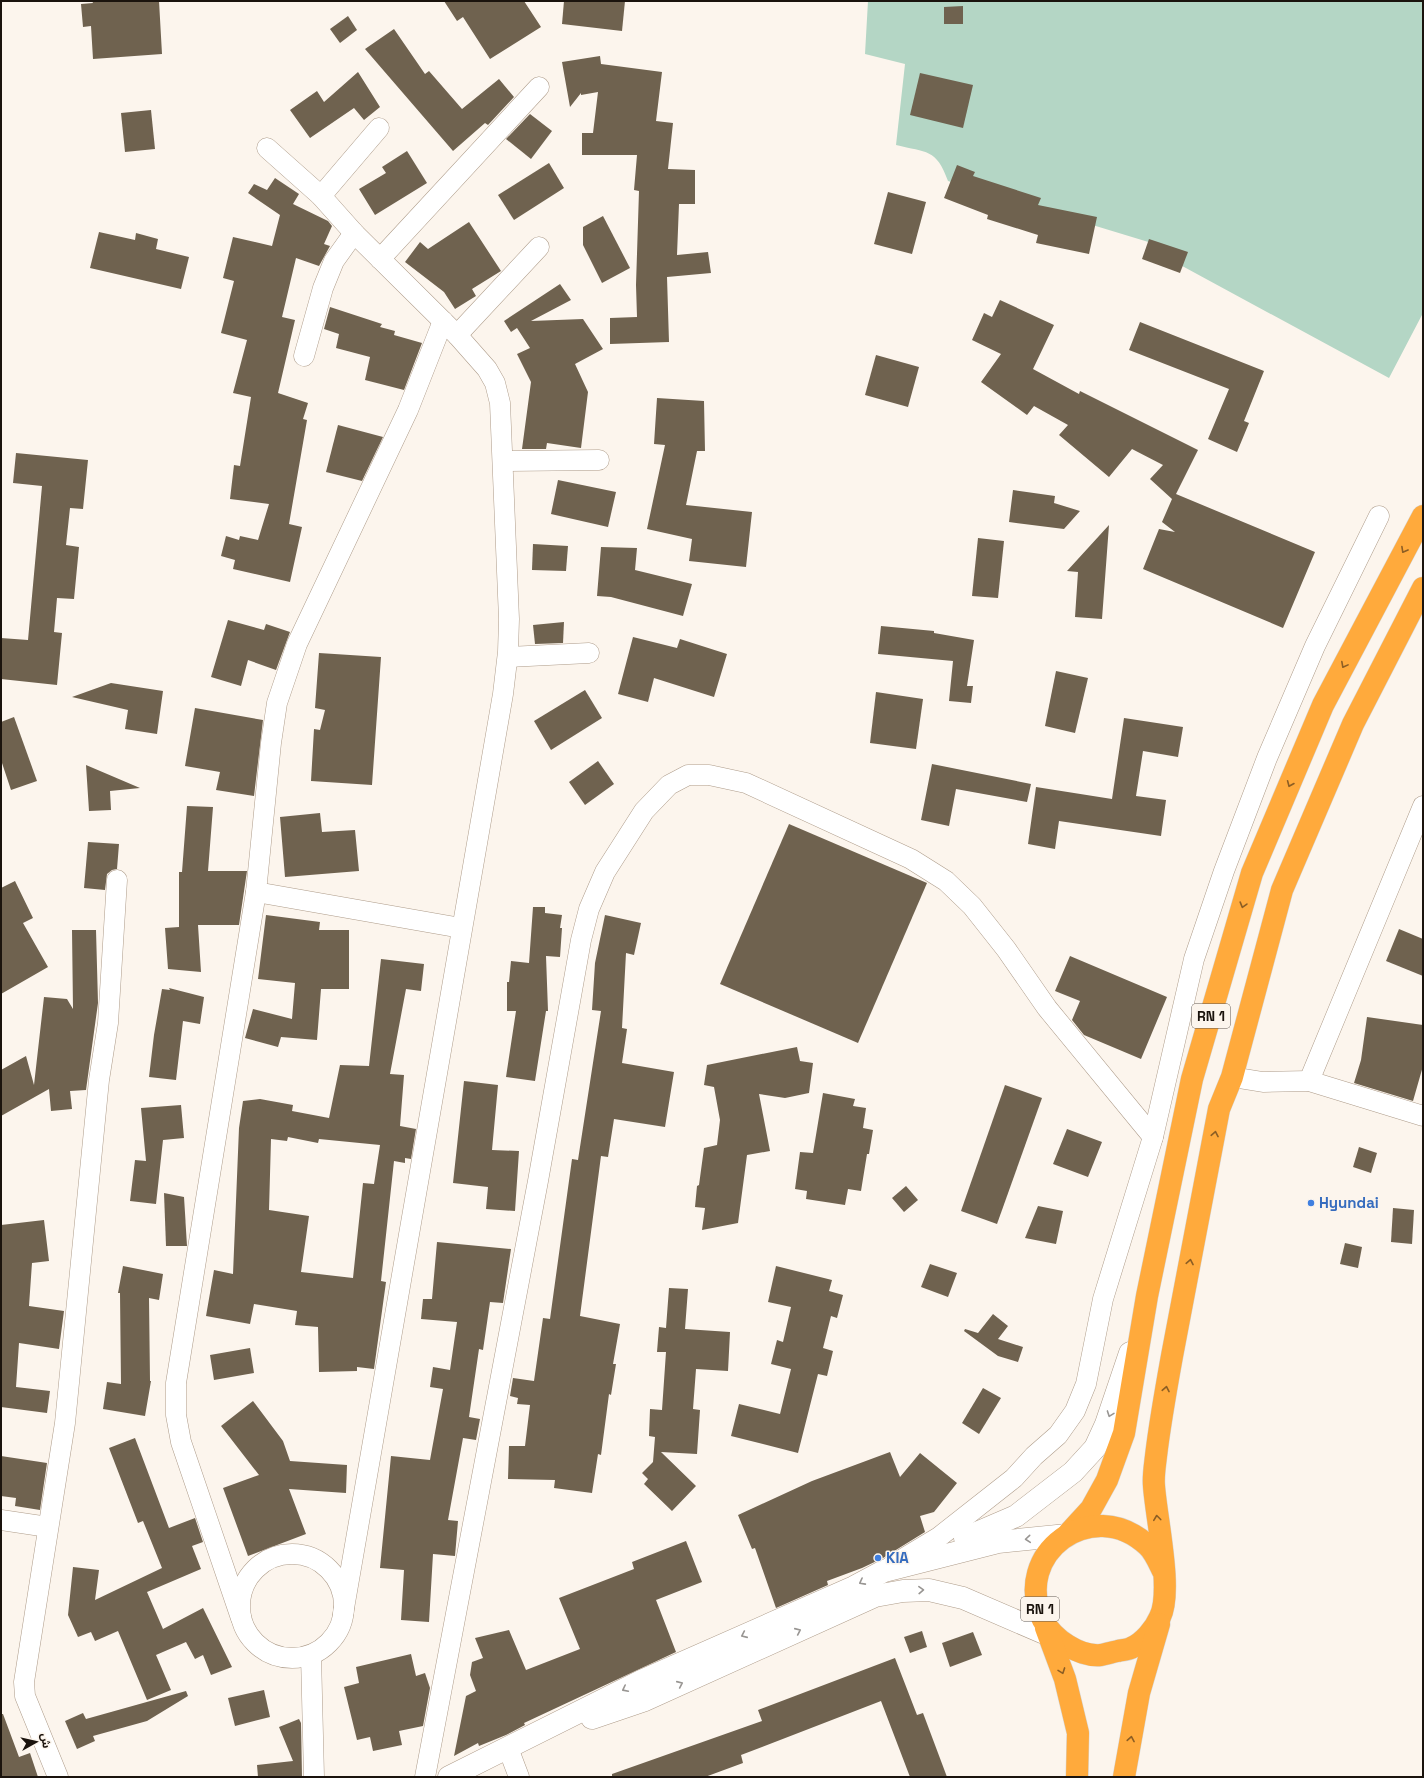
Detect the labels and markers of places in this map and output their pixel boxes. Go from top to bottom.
place label: Hyundai [1319,1193,1379,1212]
marker: Hyundai [1306,1198,1316,1208]
place label: KIA [886,1548,909,1567]
marker: KIA [873,1553,883,1563]

